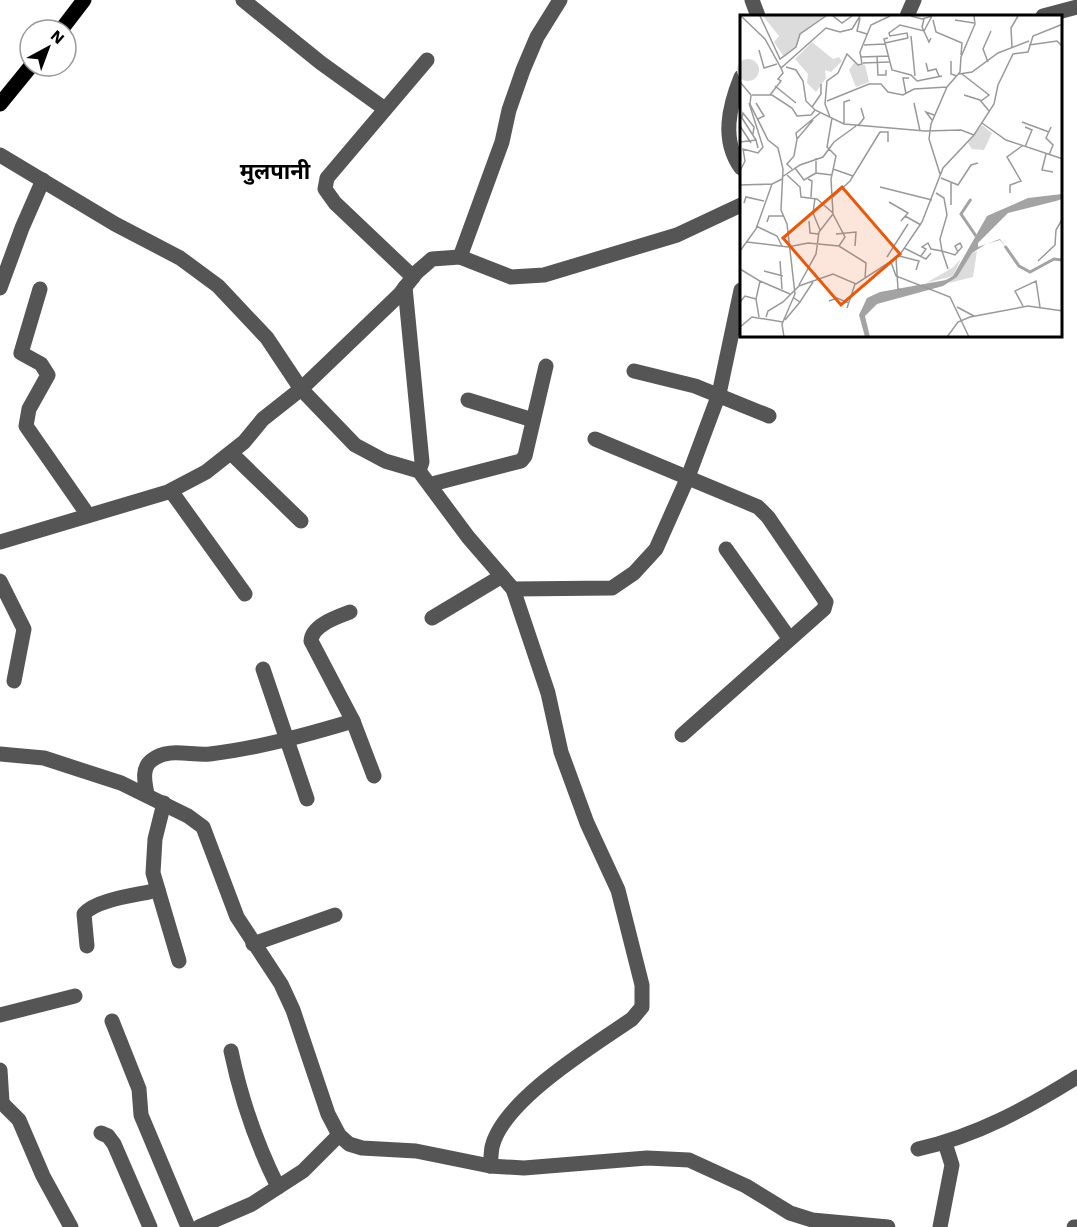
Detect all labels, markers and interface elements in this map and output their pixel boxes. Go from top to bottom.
inset map [740,15,1062,338]
north arrow [18,18,78,78]
text: N [47,26,68,48]
district label: मुलपानी [240,159,311,185]

